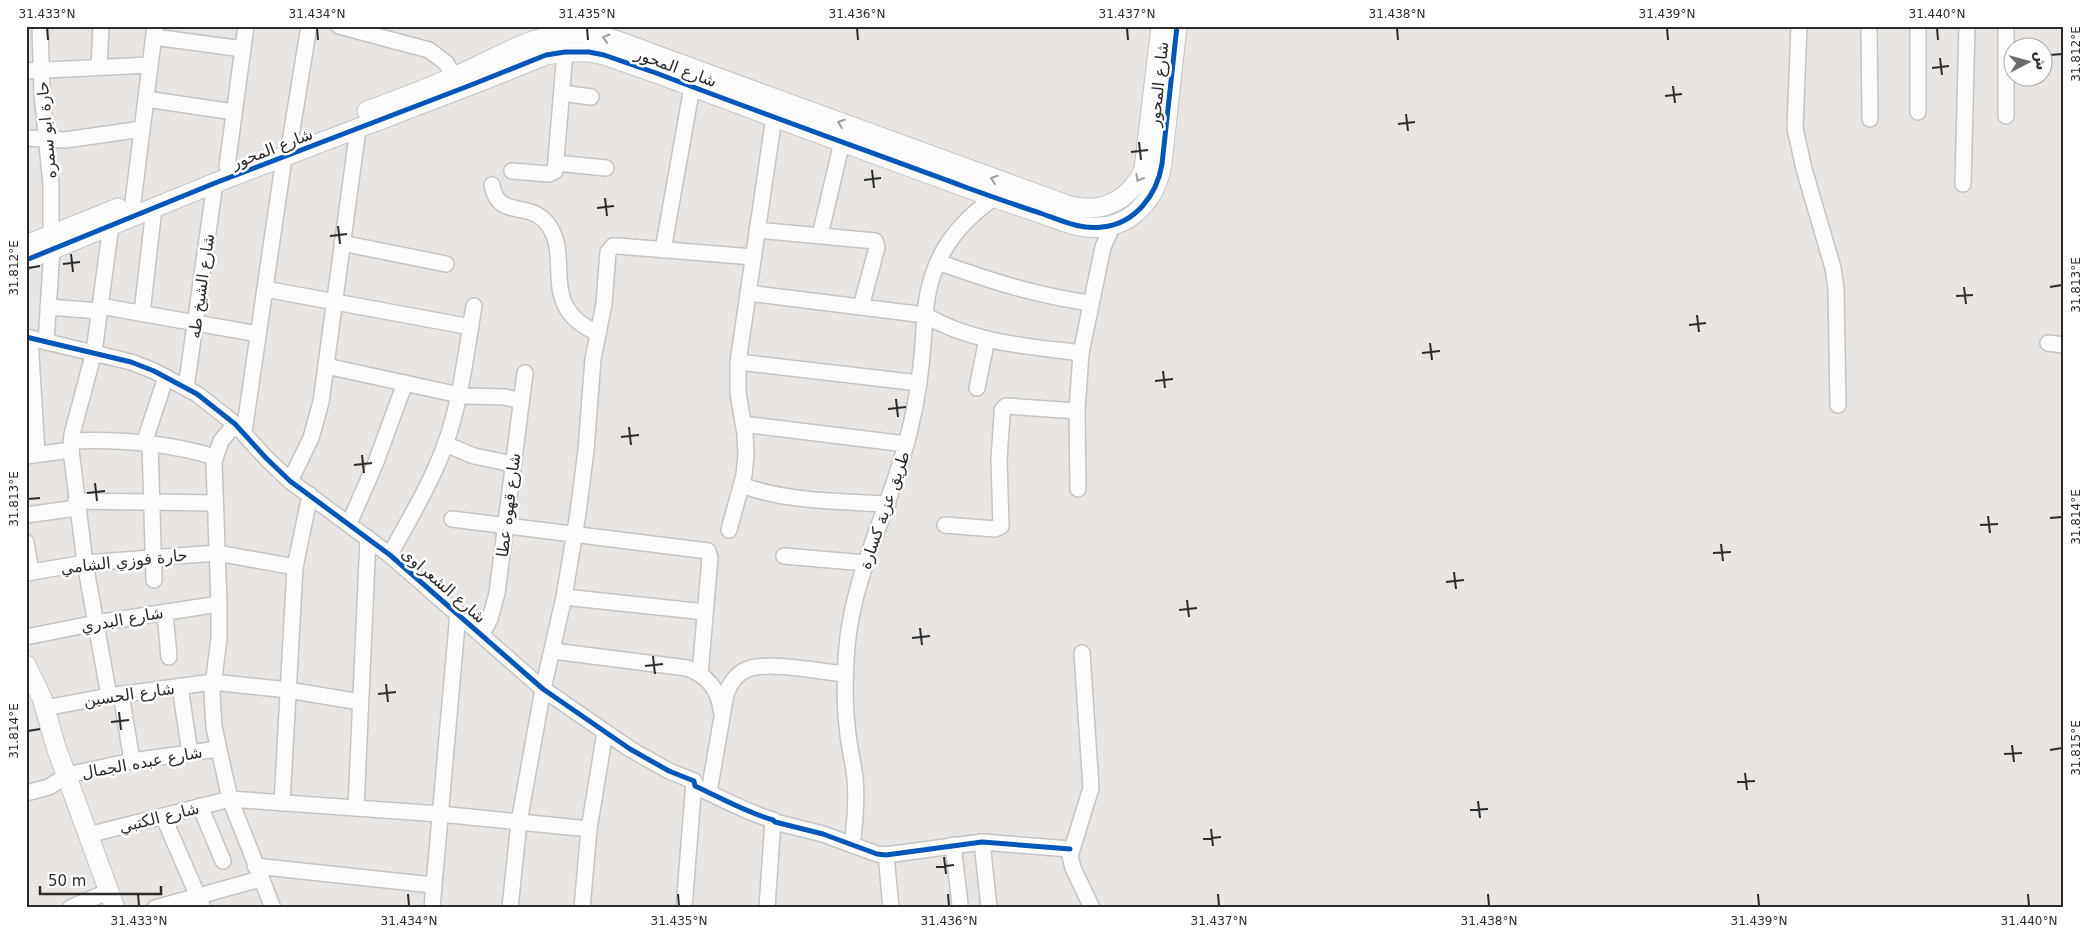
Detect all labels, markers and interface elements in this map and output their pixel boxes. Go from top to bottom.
text: 31.433°N [19,7,75,21]
text: 31.434°N [289,7,345,21]
text: 31.435°N [559,7,615,21]
text: 31.436°N [829,7,885,21]
text: 31.437°N [1099,7,1155,21]
text: 31.438°N [1369,7,1425,21]
text: 31.439°N [1639,7,1695,21]
text: 31.440°N [1909,7,1965,21]
text: 31.812°E [2069,26,2083,82]
one-way arrow [603,34,611,44]
north arrow [2002,38,2052,88]
street label: شارع المحور [1144,41,1173,129]
street label: شارع المحور [631,44,719,92]
text: ش [2032,50,2050,71]
street label: حارة ابو سمره [33,80,61,180]
one-way arrow [838,119,846,129]
street label: شارع المحور [228,124,316,174]
one-way arrow [1135,172,1145,181]
one-way arrow [990,175,999,185]
street label: شارع الشيخ طه [185,232,219,340]
text: 31.812°E [7,240,21,296]
text: 31.813°E [2069,257,2083,313]
street label: طريق عزبة كسارة [855,449,915,572]
street label: شارع قهوه عطا [493,452,525,558]
text: 31.813°E [7,471,21,527]
text: 31.814°E [2069,489,2083,545]
street label: شارع الشعراوى [397,544,490,628]
street label: حارة فوزي الشامي [60,545,189,579]
street label: شارع البدري [79,603,165,637]
street label: شارع الحسين [82,679,176,711]
text: 31.814°E [7,703,21,759]
text: 31.815°E [2069,720,2083,776]
street label: شارع عبده الجمال [80,743,204,783]
street label: شارع الكتبي [117,798,201,838]
scale bar [40,864,161,896]
text: 50 m [48,872,86,890]
text: 31.433°N [111,914,167,928]
text: 31.434°N [381,914,437,928]
text: 31.435°N [651,914,707,928]
text: 31.436°N [921,914,977,928]
text: 31.437°N [1191,914,1247,928]
text: 31.438°N [1461,914,1517,928]
text: 31.439°N [1731,914,1787,928]
text: 31.440°N [2001,914,2057,928]

